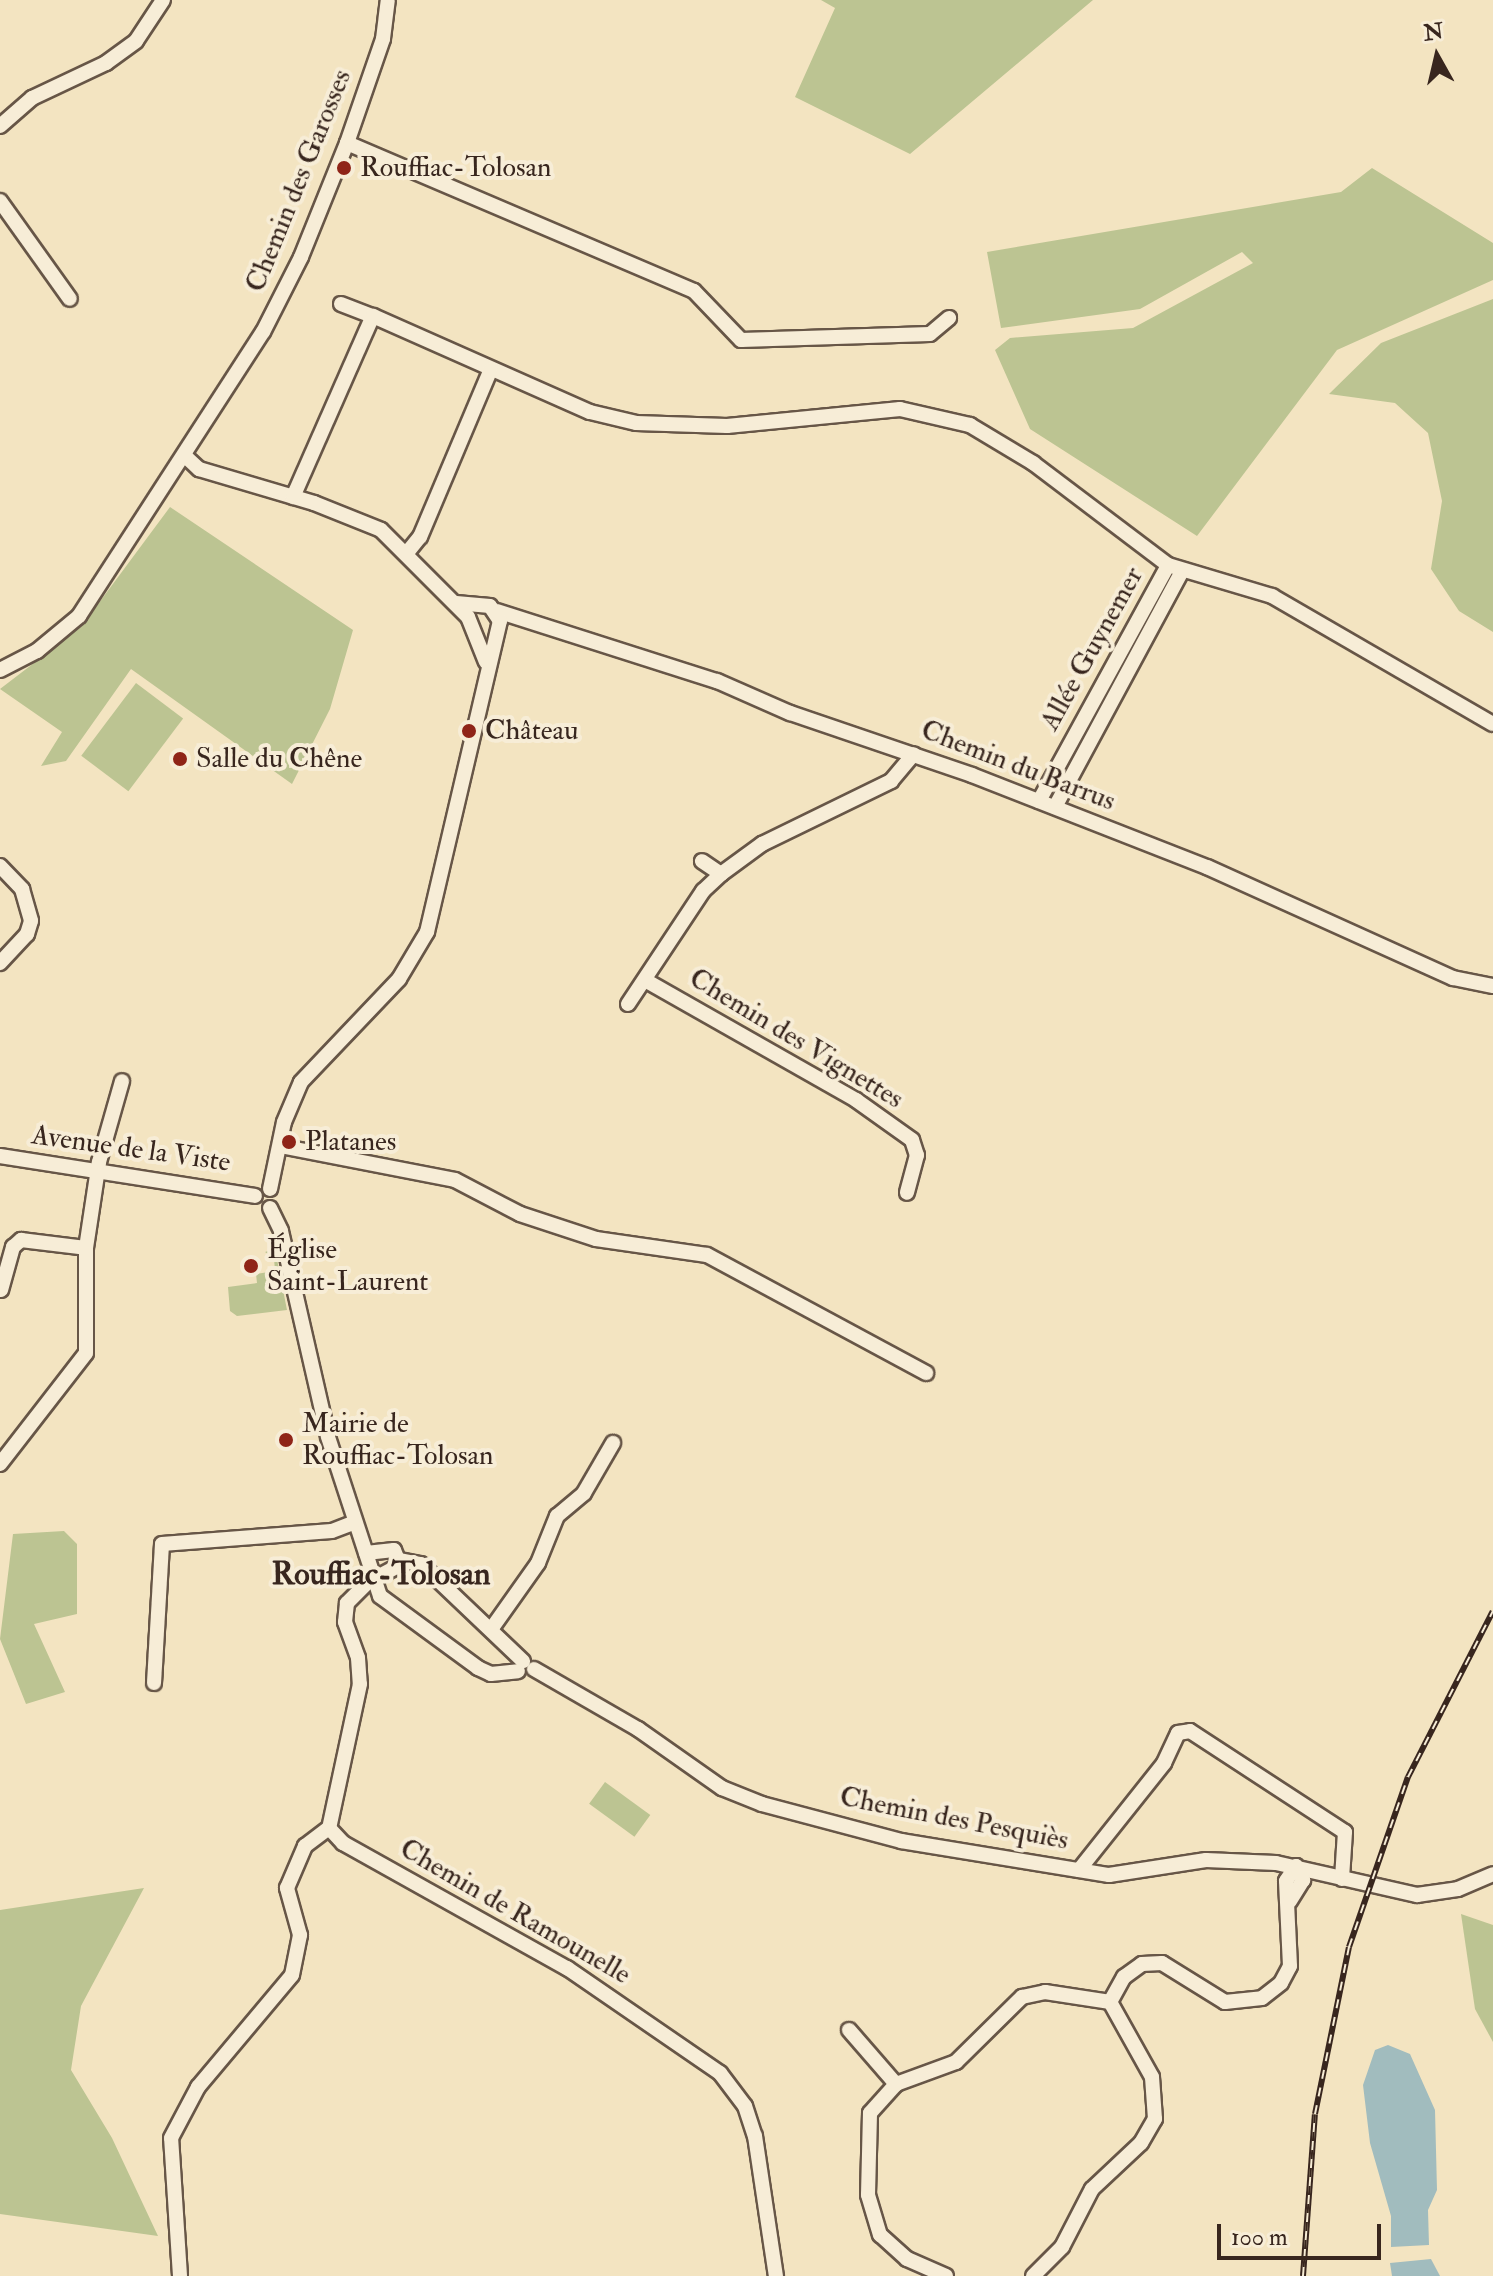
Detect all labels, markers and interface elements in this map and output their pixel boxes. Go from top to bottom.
north arrow [1397,16,1477,96]
text: N [1422,17,1445,47]
street label: Chemin des Garosses [239,65,359,297]
place label: Rouffiac-Tolosan [360,151,552,185]
marker: Rouffiac-Tolosan [335,159,353,177]
street label: Allée Guynemer [1033,561,1151,737]
place label: Château [485,714,578,748]
street label: Chemin du Barrus [916,714,1120,818]
marker: Château [460,722,478,740]
place label: Salle du Chêne [196,742,362,776]
marker: Salle du Chêne [171,750,189,768]
street label: Chemin des Vignettes [683,962,909,1116]
street label: Avenue de la Viste [29,1118,233,1180]
place label: Platanes [305,1125,396,1159]
marker: Platanes [280,1133,298,1151]
place label: Église Saint-Laurent [267,1233,428,1299]
marker: Église Saint-Laurent [242,1257,260,1275]
place label: Mairie de Rouffiac-Tolosan [302,1407,494,1473]
marker: Mairie de Rouffiac-Tolosan [277,1431,295,1449]
district label: Rouffiac-Tolosan [272,1555,490,1593]
street label: Chemin des Pesquiès [837,1780,1071,1858]
street label: Chemin de Ramounelle [394,1832,636,1992]
scale bar [1221,2208,1385,2258]
text: 100 m [1231,2222,1288,2253]

